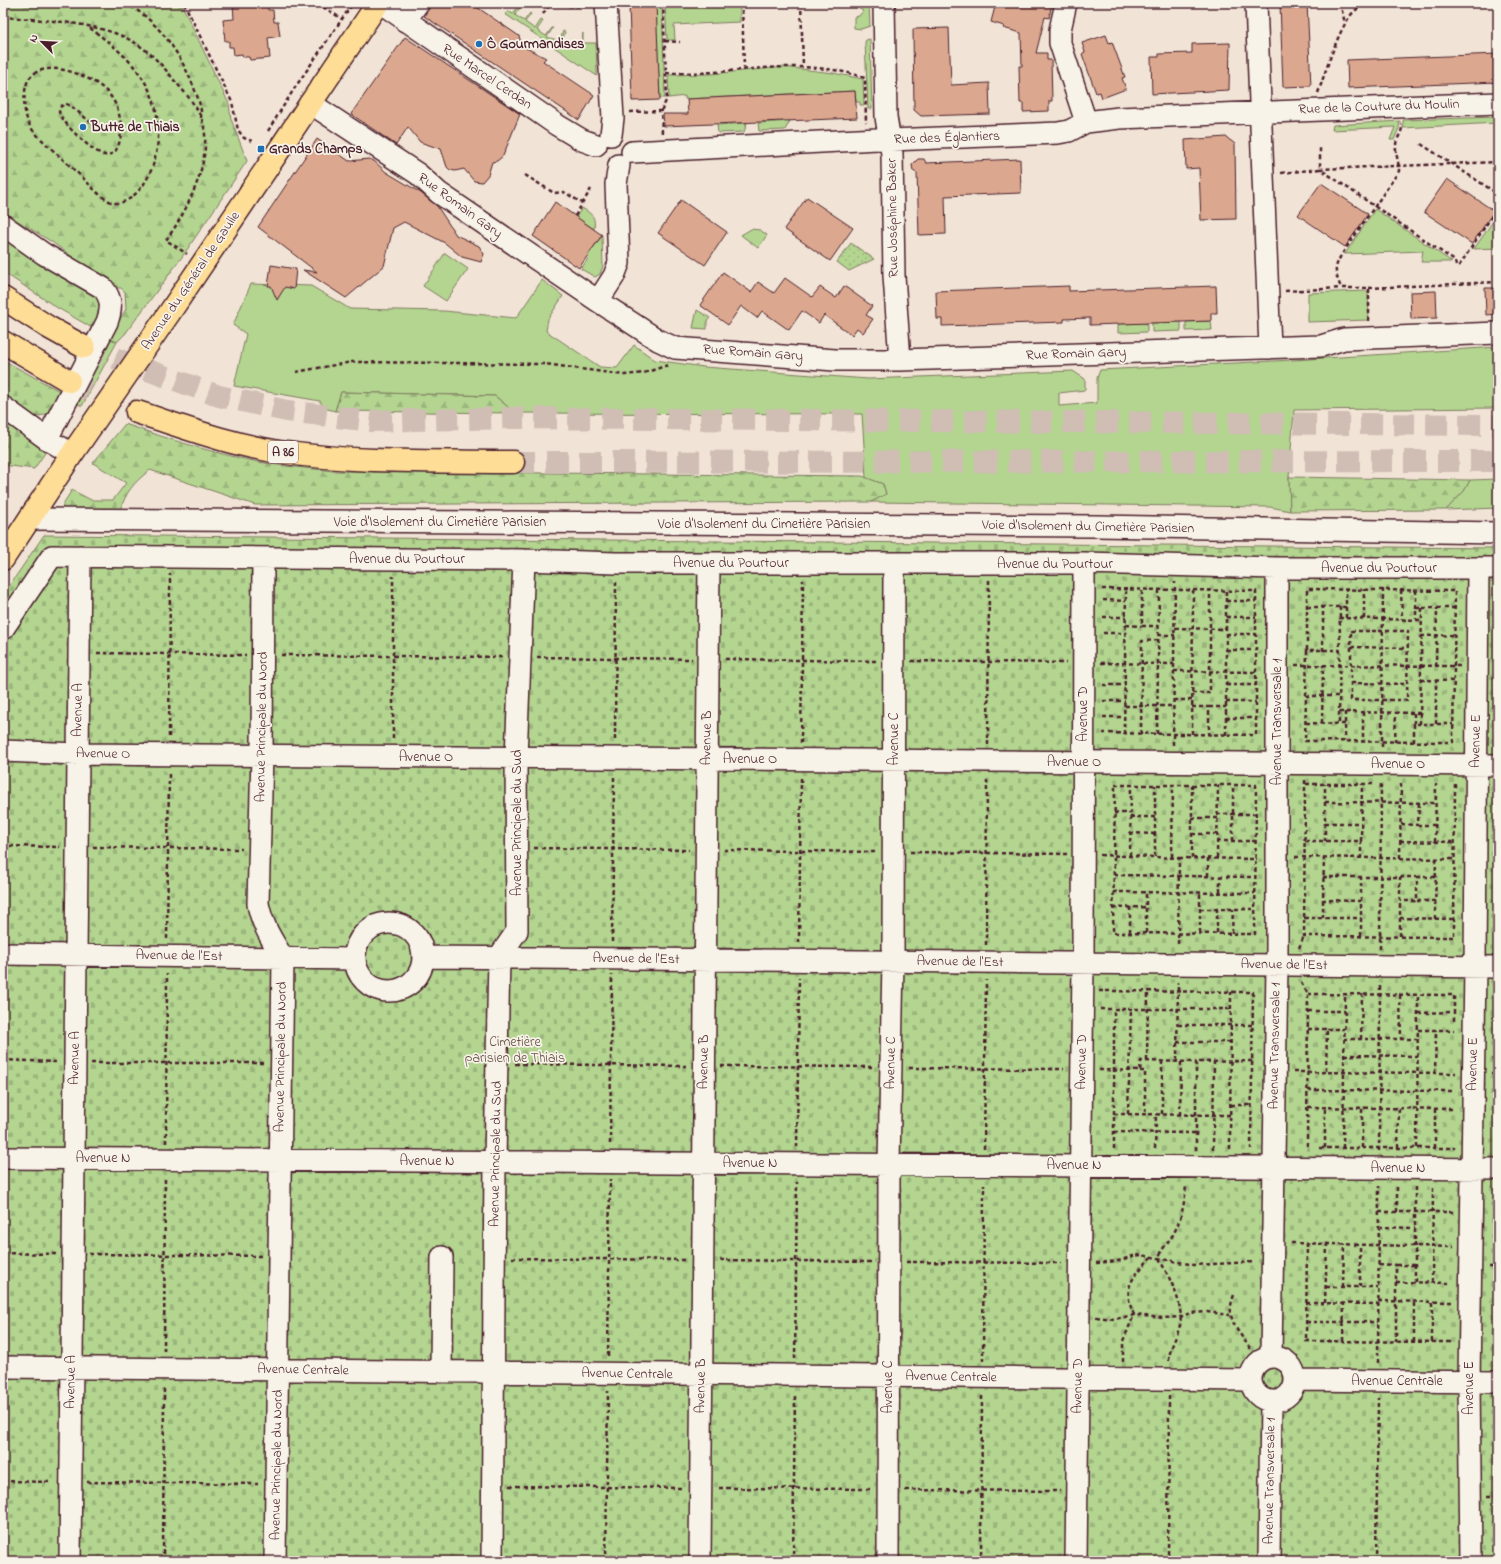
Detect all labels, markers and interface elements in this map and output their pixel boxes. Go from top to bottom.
north arrow [22,22,62,62]
text: N [25,32,43,45]
place label: Ô Gourmandises [487,34,584,55]
street label: Rue Marcel Cerdan [438,39,536,115]
marker: Ô Gourmandises [474,39,484,49]
street label: Rue de la Couture du Moulin [1298,94,1460,120]
place label: Butte de Thiais [90,117,180,138]
marker: Butte de Thiais [78,122,88,132]
street label: Rue des Églantiers [894,126,1000,151]
place label: Grands Champs [269,139,363,160]
marker: Grands Champs [256,144,266,154]
street label: Rue Joséphine Baker [881,157,905,278]
street label: Rue Romain Gary [413,168,507,245]
street label: Avenue du Général de Gaulle [137,207,246,355]
street label: Rue Romain Gary [702,339,804,368]
street label: Rue Romain Gary [1026,342,1127,367]
road number: A 86 [268,441,298,463]
street label: Voie d'Isolement du Cimetière Parisien [333,512,546,533]
street label: Voie d'Isolement du Cimetière Parisien [657,514,870,535]
street label: Voie d'Isolement du Cimetière Parisien [981,515,1194,539]
street label: Avenue du Pourtour [349,549,466,570]
street label: Avenue du Pourtour [673,553,790,574]
street label: Avenue du Pourtour [997,554,1114,575]
street label: Avenue du Pourtour [1321,558,1438,579]
street label: Avenue Principale du Nord [250,651,274,803]
street label: Avenue Transversale 1 [1267,658,1288,786]
street label: Avenue A [67,683,89,737]
street label: Avenue D [1073,686,1094,742]
street label: Avenue B [696,710,718,766]
street label: Avenue C [884,712,905,766]
street label: Avenue E [1465,714,1487,768]
street label: Avenue O [76,743,130,765]
street label: Avenue O [399,747,453,768]
street label: Avenue O [723,749,777,770]
street label: Avenue Principale du Sud [507,750,528,896]
street label: Avenue O [1047,752,1101,773]
street label: Avenue O [1371,754,1425,775]
street label: Avenue de l'Est [135,945,223,967]
street label: Avenue de l'Est [592,948,680,970]
street label: Avenue de l'Est [916,951,1004,973]
street label: Avenue de l'Est [1240,954,1328,976]
street label: Avenue Principale du Nord [269,981,293,1133]
street label: Avenue Transversale 1 [1263,982,1287,1110]
street label: Avenue A [64,1031,86,1085]
park label: Cimetière parisien de Thiais [465,1032,565,1069]
street label: Avenue B [693,1034,715,1090]
street label: Avenue D [1071,1034,1093,1090]
street label: Avenue C [880,1036,902,1090]
street label: Avenue E [1462,1037,1484,1091]
street label: Avenue Principale du Sud [484,1080,508,1227]
street label: Avenue N [76,1148,130,1169]
street label: Avenue N [400,1151,454,1172]
street label: Avenue N [723,1153,777,1174]
street label: Avenue N [1047,1155,1101,1176]
street label: Avenue N [1371,1158,1425,1179]
street label: Avenue A [60,1355,82,1409]
street label: Avenue B [690,1358,712,1414]
street label: Avenue D [1067,1358,1089,1414]
street label: Avenue Centrale [257,1359,350,1381]
street label: Avenue C [878,1360,899,1414]
street label: Avenue E [1459,1361,1480,1415]
street label: Avenue Centrale [581,1363,674,1385]
street label: Avenue Centrale [905,1366,998,1388]
street label: Avenue Centrale [1351,1371,1443,1392]
street label: Avenue Principale du Nord [265,1389,289,1541]
street label: Avenue Transversale 1 [1258,1417,1282,1545]

